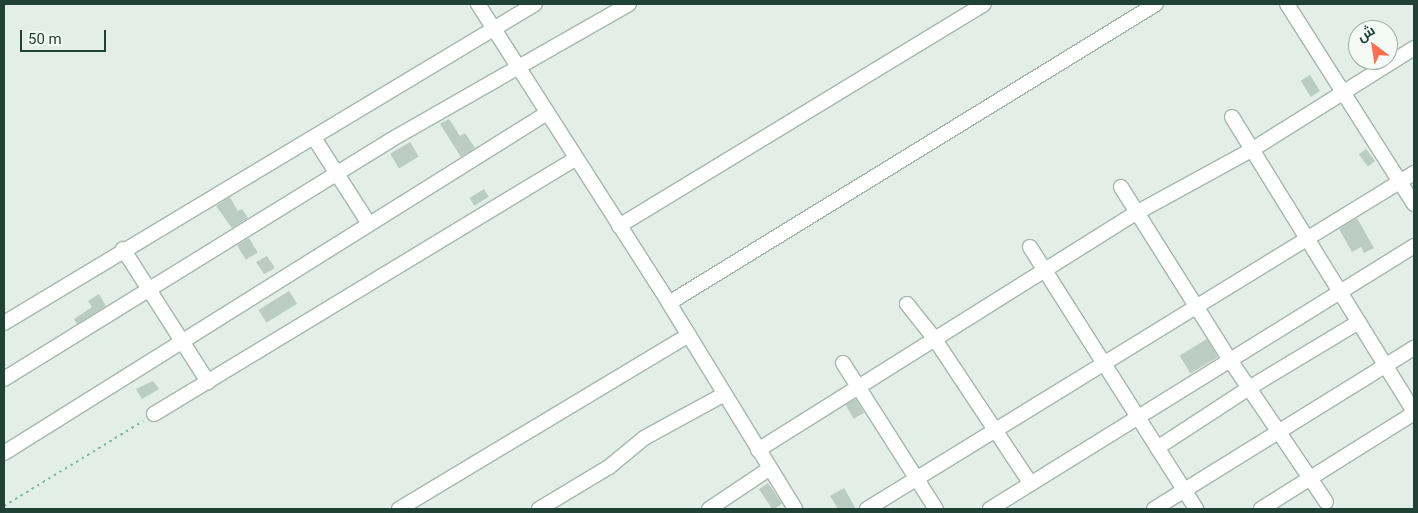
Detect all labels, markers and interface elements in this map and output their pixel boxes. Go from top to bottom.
scale bar [22,20,109,52]
north arrow [1348,20,1398,70]
text: ش [1354,22,1378,44]
text: 50 m [28,30,62,48]

